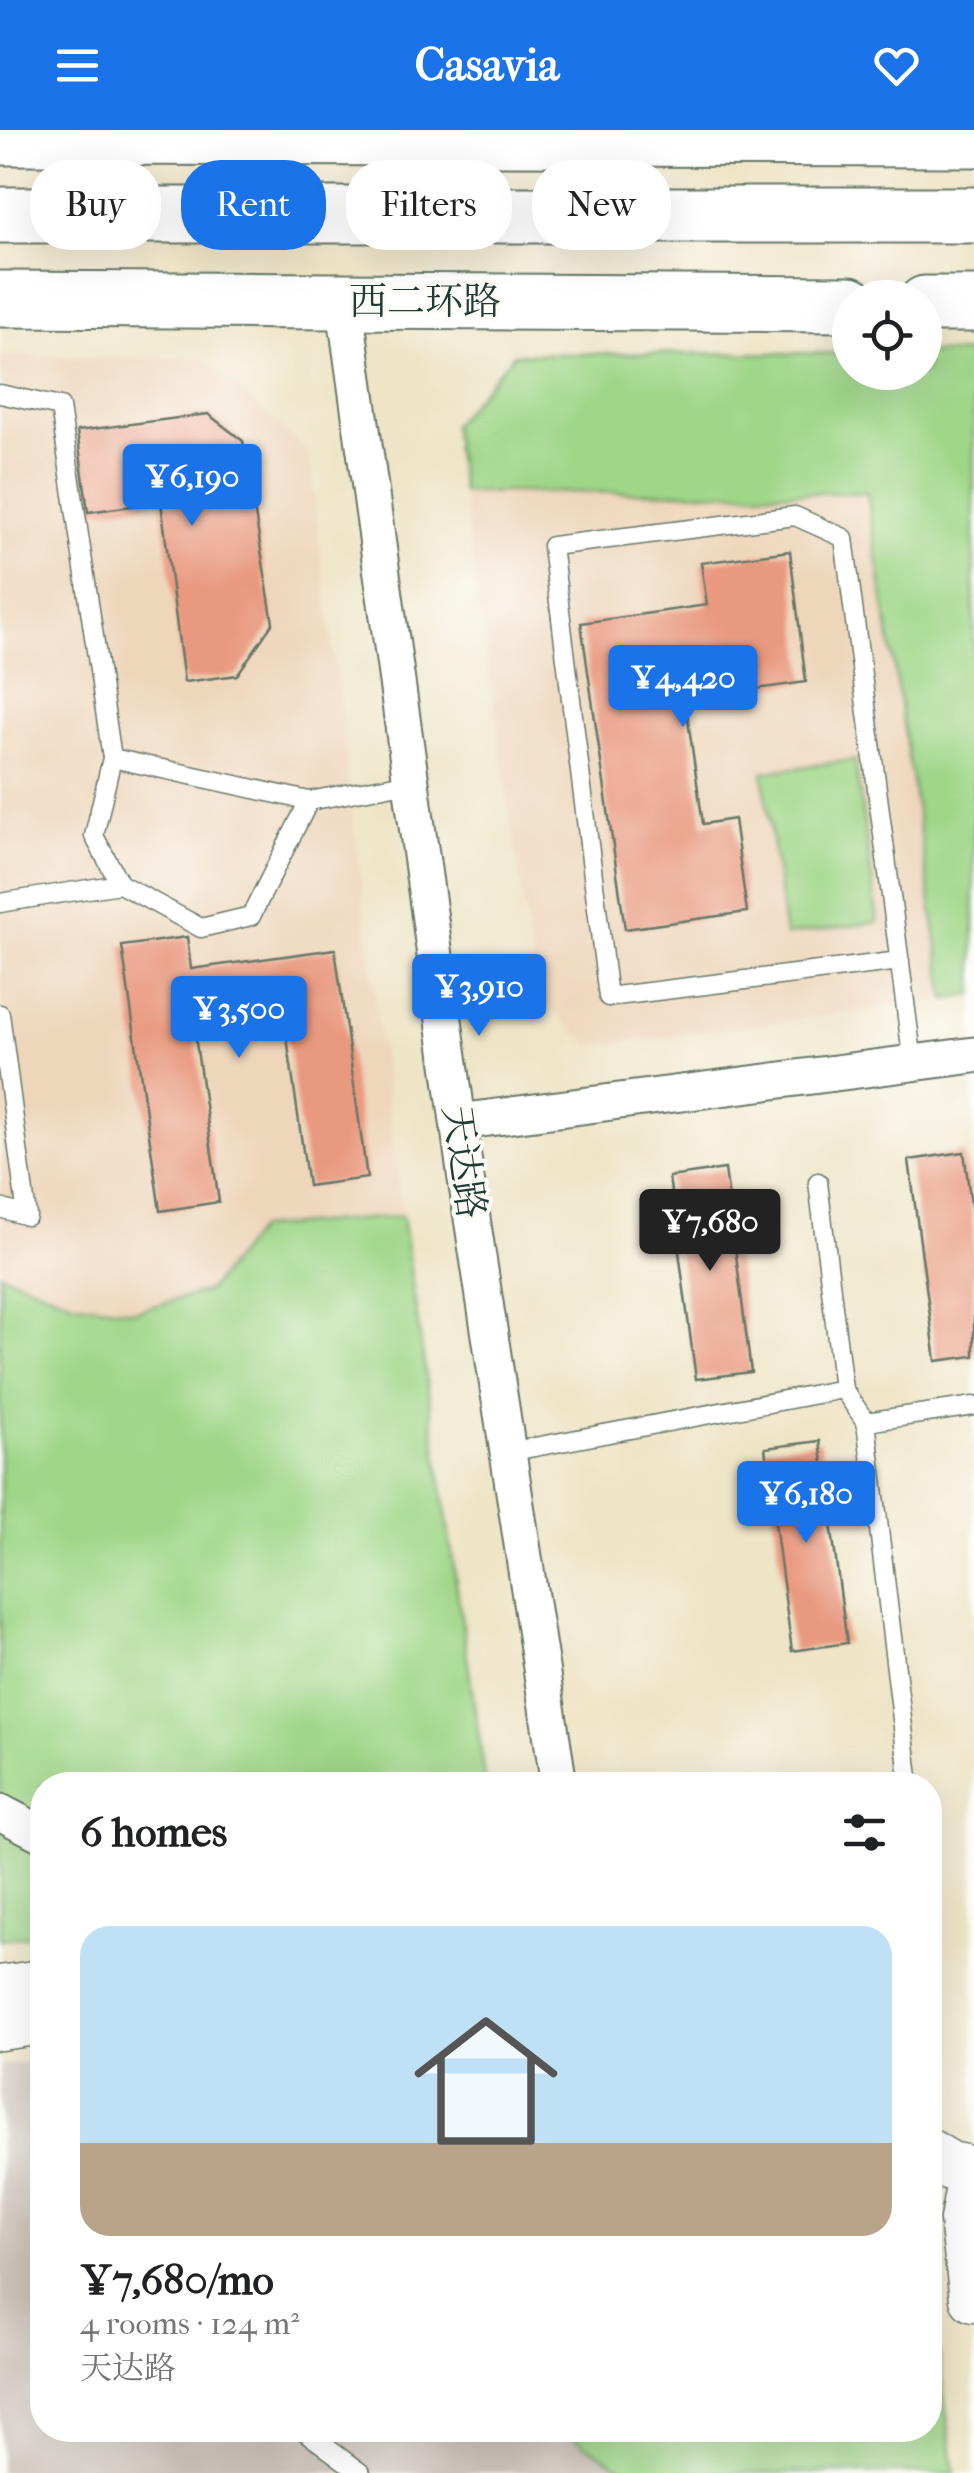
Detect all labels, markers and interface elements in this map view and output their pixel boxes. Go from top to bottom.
icon: menu [50,38,105,93]
icon: heart [869,38,924,93]
text: Casavia [415,39,559,92]
chip: Buy [30,160,161,250]
chip: Rent [181,160,326,250]
chip: Filters [346,160,512,250]
chip: New [532,160,671,250]
street label: 西二环路 [349,279,501,324]
map controls [832,280,942,390]
button: locate [832,280,942,390]
pin: ¥6,190 [111,444,273,529]
text: ¥6,190 [145,458,239,495]
pin: ¥4,420 [602,645,764,730]
text: ¥4,420 [630,659,736,696]
pin: ¥3,910 [398,954,560,1039]
text: ¥3,910 [434,968,524,1005]
pin: ¥3,500 [158,976,320,1061]
text: ¥3,500 [193,990,285,1027]
street label: 天达路 [434,1102,494,1222]
pin: ¥7,680 [629,1189,791,1274]
text: ¥7,680 [661,1203,759,1240]
pin: ¥6,180 [725,1461,887,1546]
text: ¥6,180 [759,1475,853,1512]
icon: filters [837,1805,892,1860]
text: 6 homes [80,1808,227,1857]
icon: home [396,1991,576,2171]
text: ¥7,680/mo [80,2256,274,2305]
text: 4 rooms · 124 m² [80,2305,299,2342]
text: 天达路 [80,2350,176,2387]

